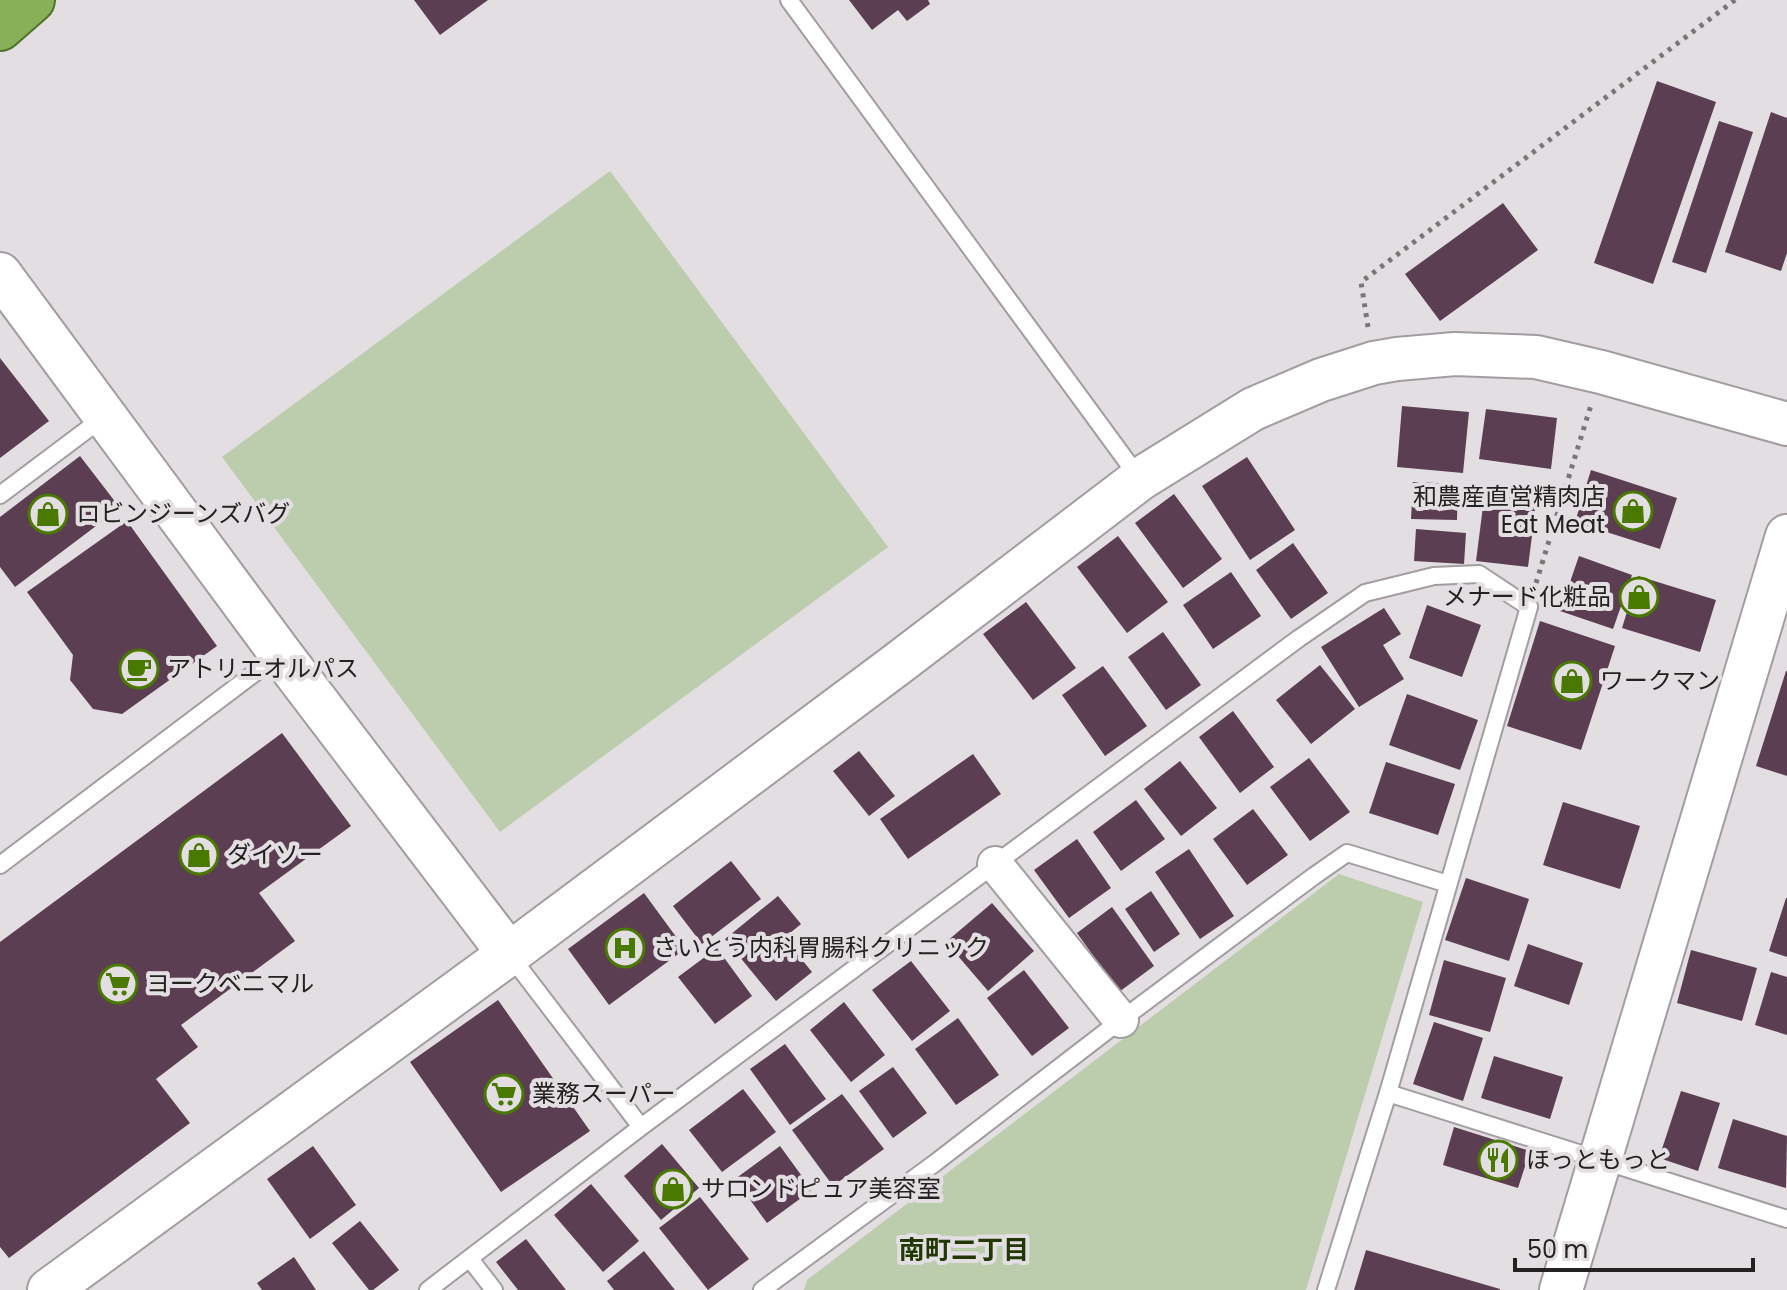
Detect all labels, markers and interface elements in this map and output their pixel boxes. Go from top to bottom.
place label: 和農産直営精肉店 Eat Meat [1413,480,1605,541]
shop icon: 和農産直営精肉店 Eat Meat [1612,490,1654,532]
shop icon: ロビンジーンズバグ [27,493,69,535]
place label: ロビンジーンズバグ [76,497,290,530]
shop icon: メナード化粧品 [1618,576,1660,618]
place label: メナード化粧品 [1443,580,1611,613]
cafe icon: アトリエオルパス [118,648,160,690]
place label: アトリエオルパス [167,652,359,685]
shop icon: ワークマン [1551,660,1593,702]
place label: ワークマン [1600,664,1720,697]
shop icon: ダイソー [178,834,220,876]
place label: ダイソー [227,838,323,871]
hospital icon: さいとう内科胃腸科クリニック [604,927,646,969]
place label: さいとう内科胃腸科クリニック [653,931,989,964]
supermarket icon: ヨークベニマル [97,963,139,1005]
place label: ヨークベニマル [146,967,314,1000]
supermarket icon: 業務スーパー [483,1073,525,1115]
place label: 業務スーパー [532,1077,676,1110]
restaurant icon: ほっともっと [1477,1139,1519,1181]
place label: ほっともっと [1526,1143,1670,1176]
shop icon: サロンドピュア美容室 [652,1168,694,1210]
place label: サロンドピュア美容室 [701,1172,941,1205]
scale bar [1515,1222,1753,1272]
district label: 南町二丁目 [899,1232,1029,1268]
text: 50 m [1527,1233,1588,1266]

